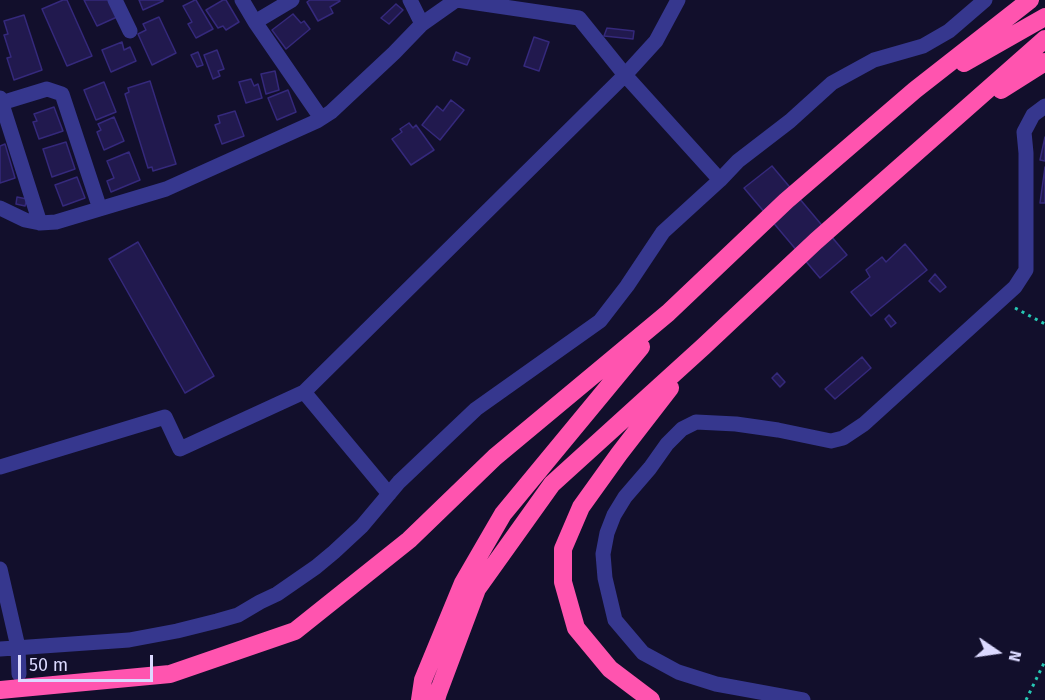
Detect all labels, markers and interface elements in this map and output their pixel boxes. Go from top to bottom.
north arrow [967,622,1027,682]
scale bar [21,643,156,681]
text: N [1005,649,1025,663]
text: 50 m [29,654,68,676]

